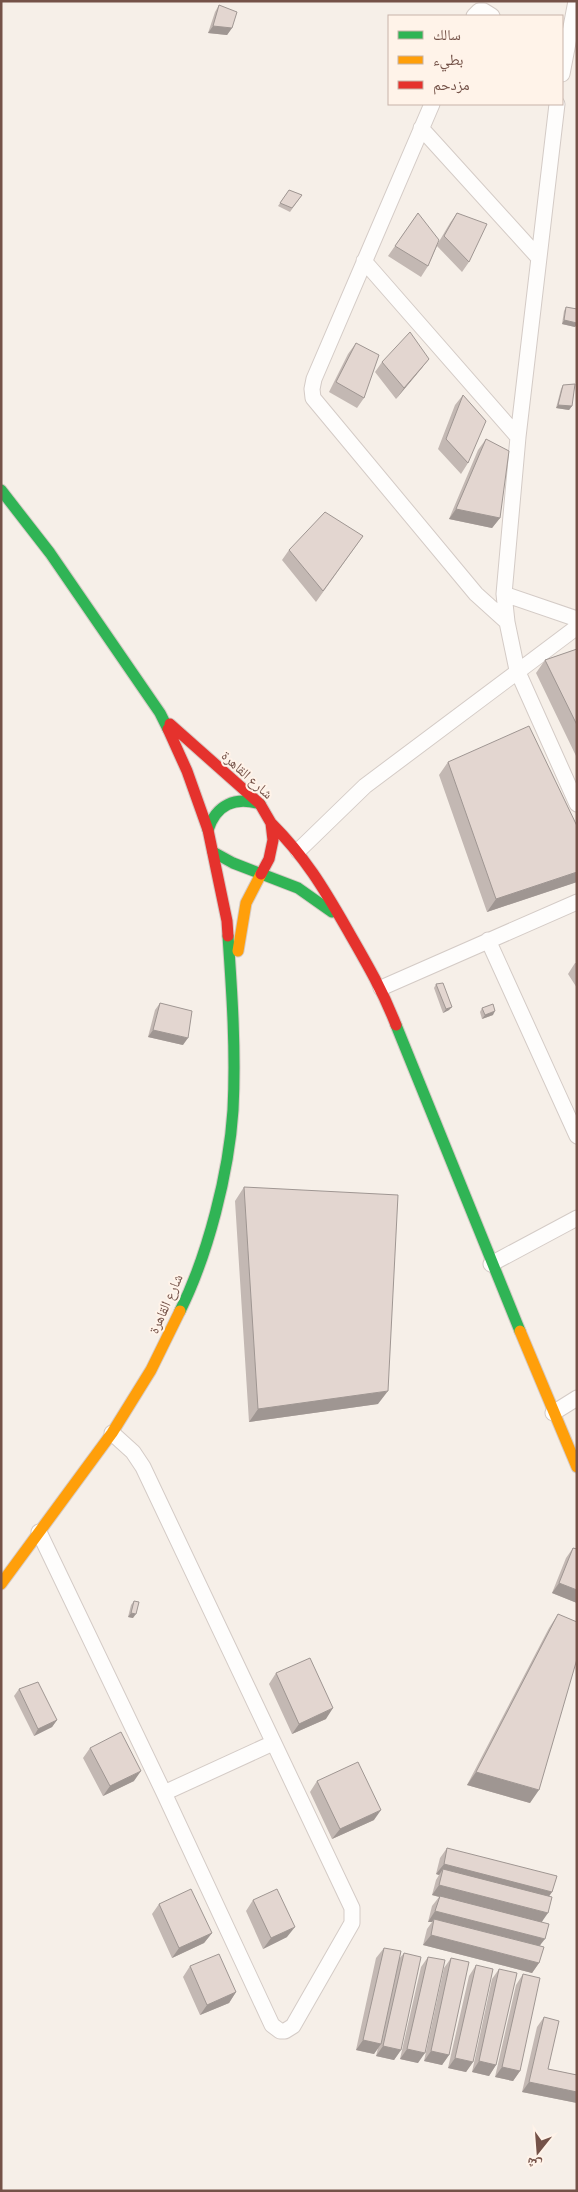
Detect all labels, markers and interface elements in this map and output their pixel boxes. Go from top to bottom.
legend [388,15,563,105]
text: سالك [433,26,461,44]
text: بطيء [433,51,463,72]
text: مزدحم [433,76,470,95]
street label: شارع القاهرة [217,747,276,803]
street label: شارع القاهرة [145,1272,188,1337]
north arrow [513,2127,563,2177]
text: ش [525,2154,544,2174]

